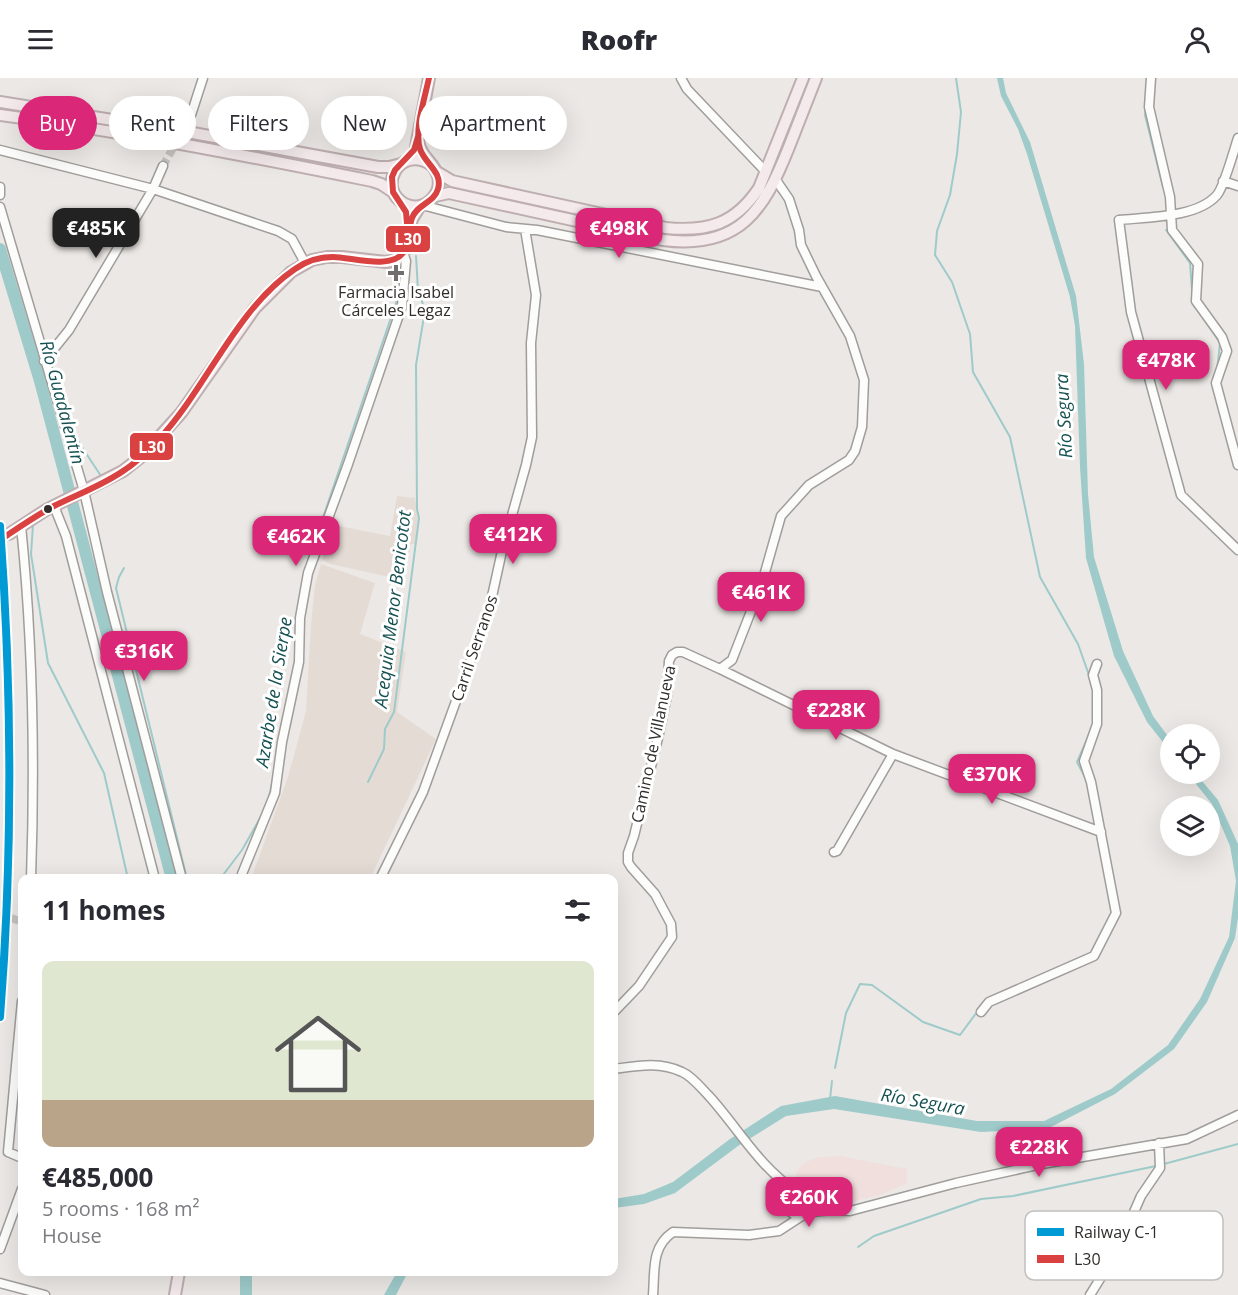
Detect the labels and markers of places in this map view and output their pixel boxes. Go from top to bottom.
pin: €485K [54,208,138,259]
pin: €498K [577,208,661,259]
marker: Farmacia Isabel Cárceles Legaz [389,266,403,280]
place label: Farmacia Isabel Cárceles Legaz [338,281,454,321]
pin: €478K [1124,340,1208,391]
unlabelled marker [42,503,54,515]
pin: €412K [471,514,555,565]
pin: €462K [254,516,338,567]
pin: €461K [719,572,803,623]
pin: €316K [102,631,186,682]
pin: €228K [794,690,878,741]
pin: €370K [950,754,1034,805]
pin: €228K [997,1127,1081,1178]
pin: €260K [767,1177,851,1228]

